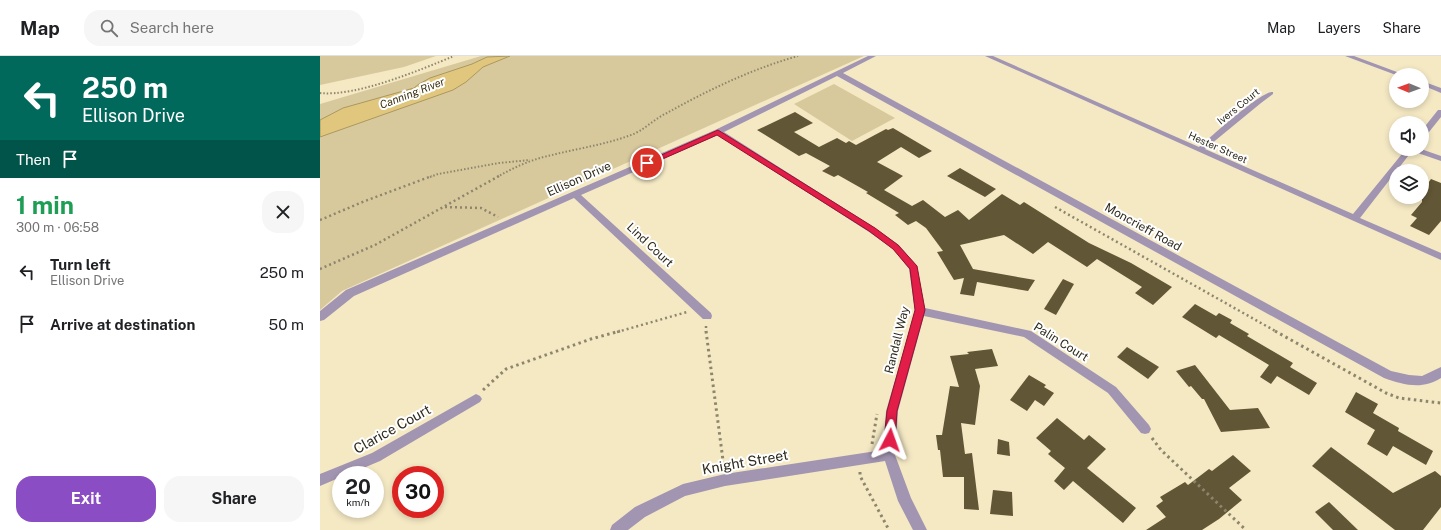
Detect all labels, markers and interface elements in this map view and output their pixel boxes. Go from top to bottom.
search box [84,10,364,46]
text: Map [20,17,60,39]
icon: search [98,17,120,39]
text: Search here [130,19,214,36]
text: Map [1267,20,1295,36]
text: Layers [1317,20,1361,36]
text: Share [1383,20,1421,36]
north arrow [1389,68,1429,108]
map controls [1389,68,1429,204]
text: 250 m [82,71,168,104]
icon: left [16,72,68,124]
water label: Canning River [378,75,447,111]
street label: Ivers Court [1214,85,1262,127]
text: Ellison Drive [82,105,185,126]
button: sound [1389,116,1429,156]
street label: Hester Street [1187,129,1249,165]
pin [630,146,664,180]
icon: arrive [59,148,81,170]
text: Then [16,151,51,168]
icon: arrive [636,152,658,174]
street label: Ellison Drive [545,159,613,199]
button: layers [1389,164,1429,204]
text: 1 min [16,191,74,219]
button: close [262,191,304,233]
street label: Moncrieff Road [1102,200,1184,254]
text: 300 m · 06:58 [16,220,99,235]
street label: Lind Court [624,220,676,270]
text: Turn left [50,256,111,273]
icon: left [16,261,38,283]
text: 250 m [260,264,304,281]
text: Ellison Drive [50,273,124,288]
street label: Randall Way [882,304,912,375]
icon: arrive [16,313,38,335]
text: Arrive at destination [50,316,195,333]
text: 50 m [269,316,304,333]
street label: Palin Court [1031,320,1091,365]
street label: Clarice Court [351,401,433,457]
position arrow [869,419,911,461]
street label: Knight Street [701,447,789,477]
speed limit sign: 30 [392,466,444,518]
text: 20 [345,475,371,499]
button: Exit [16,476,156,522]
button: Share [164,476,304,522]
text: km/h [346,496,370,508]

